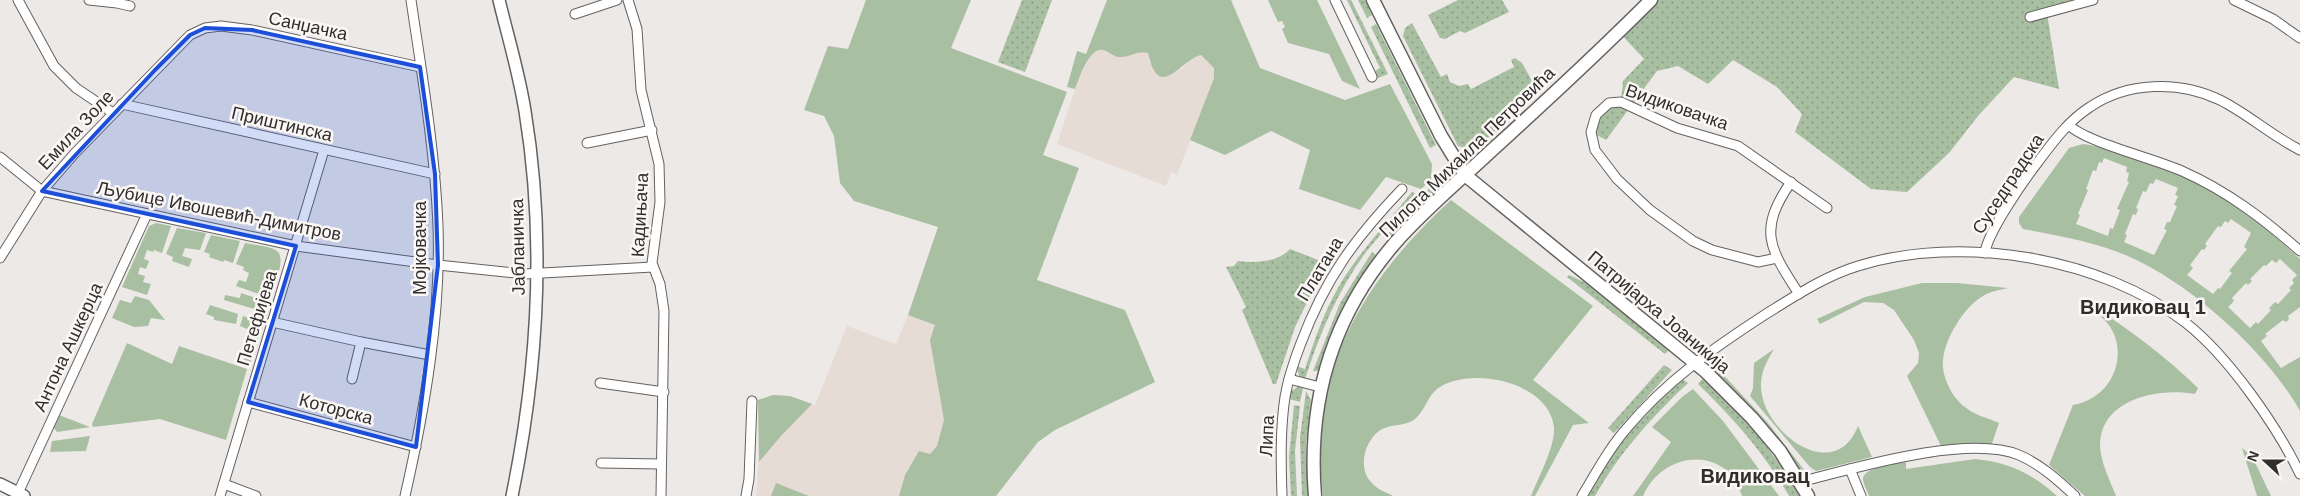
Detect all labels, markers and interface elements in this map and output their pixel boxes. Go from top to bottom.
street label: Санџачка [267,8,350,44]
street label: Пилота Михаила Петровића [1375,62,1560,241]
street label: Видиковачка [1623,80,1732,134]
street label: Емила Золе [34,86,118,174]
street label: Приштинска [230,103,335,146]
street label: Суседградска [1968,129,2048,238]
street label: Кадињача [628,171,652,258]
street label: Љубице Ивошевић-Димитров [95,177,343,245]
street label: Јабланичка [507,198,529,296]
street label: Мојковачка [410,200,430,295]
street label: Платана [1293,233,1347,305]
street label: Патријарха Јоаникија [1584,247,1735,378]
street label: Петефијева [233,267,281,368]
street label: Антона Ашкерца [29,279,107,415]
district label: Видиковац 1 [2080,296,2206,318]
street label: Которска [297,390,376,429]
street label: Липа [1256,414,1278,457]
north arrow [2240,436,2290,486]
text: N [2244,449,2262,464]
district label: Видиковац [1700,465,1810,487]

